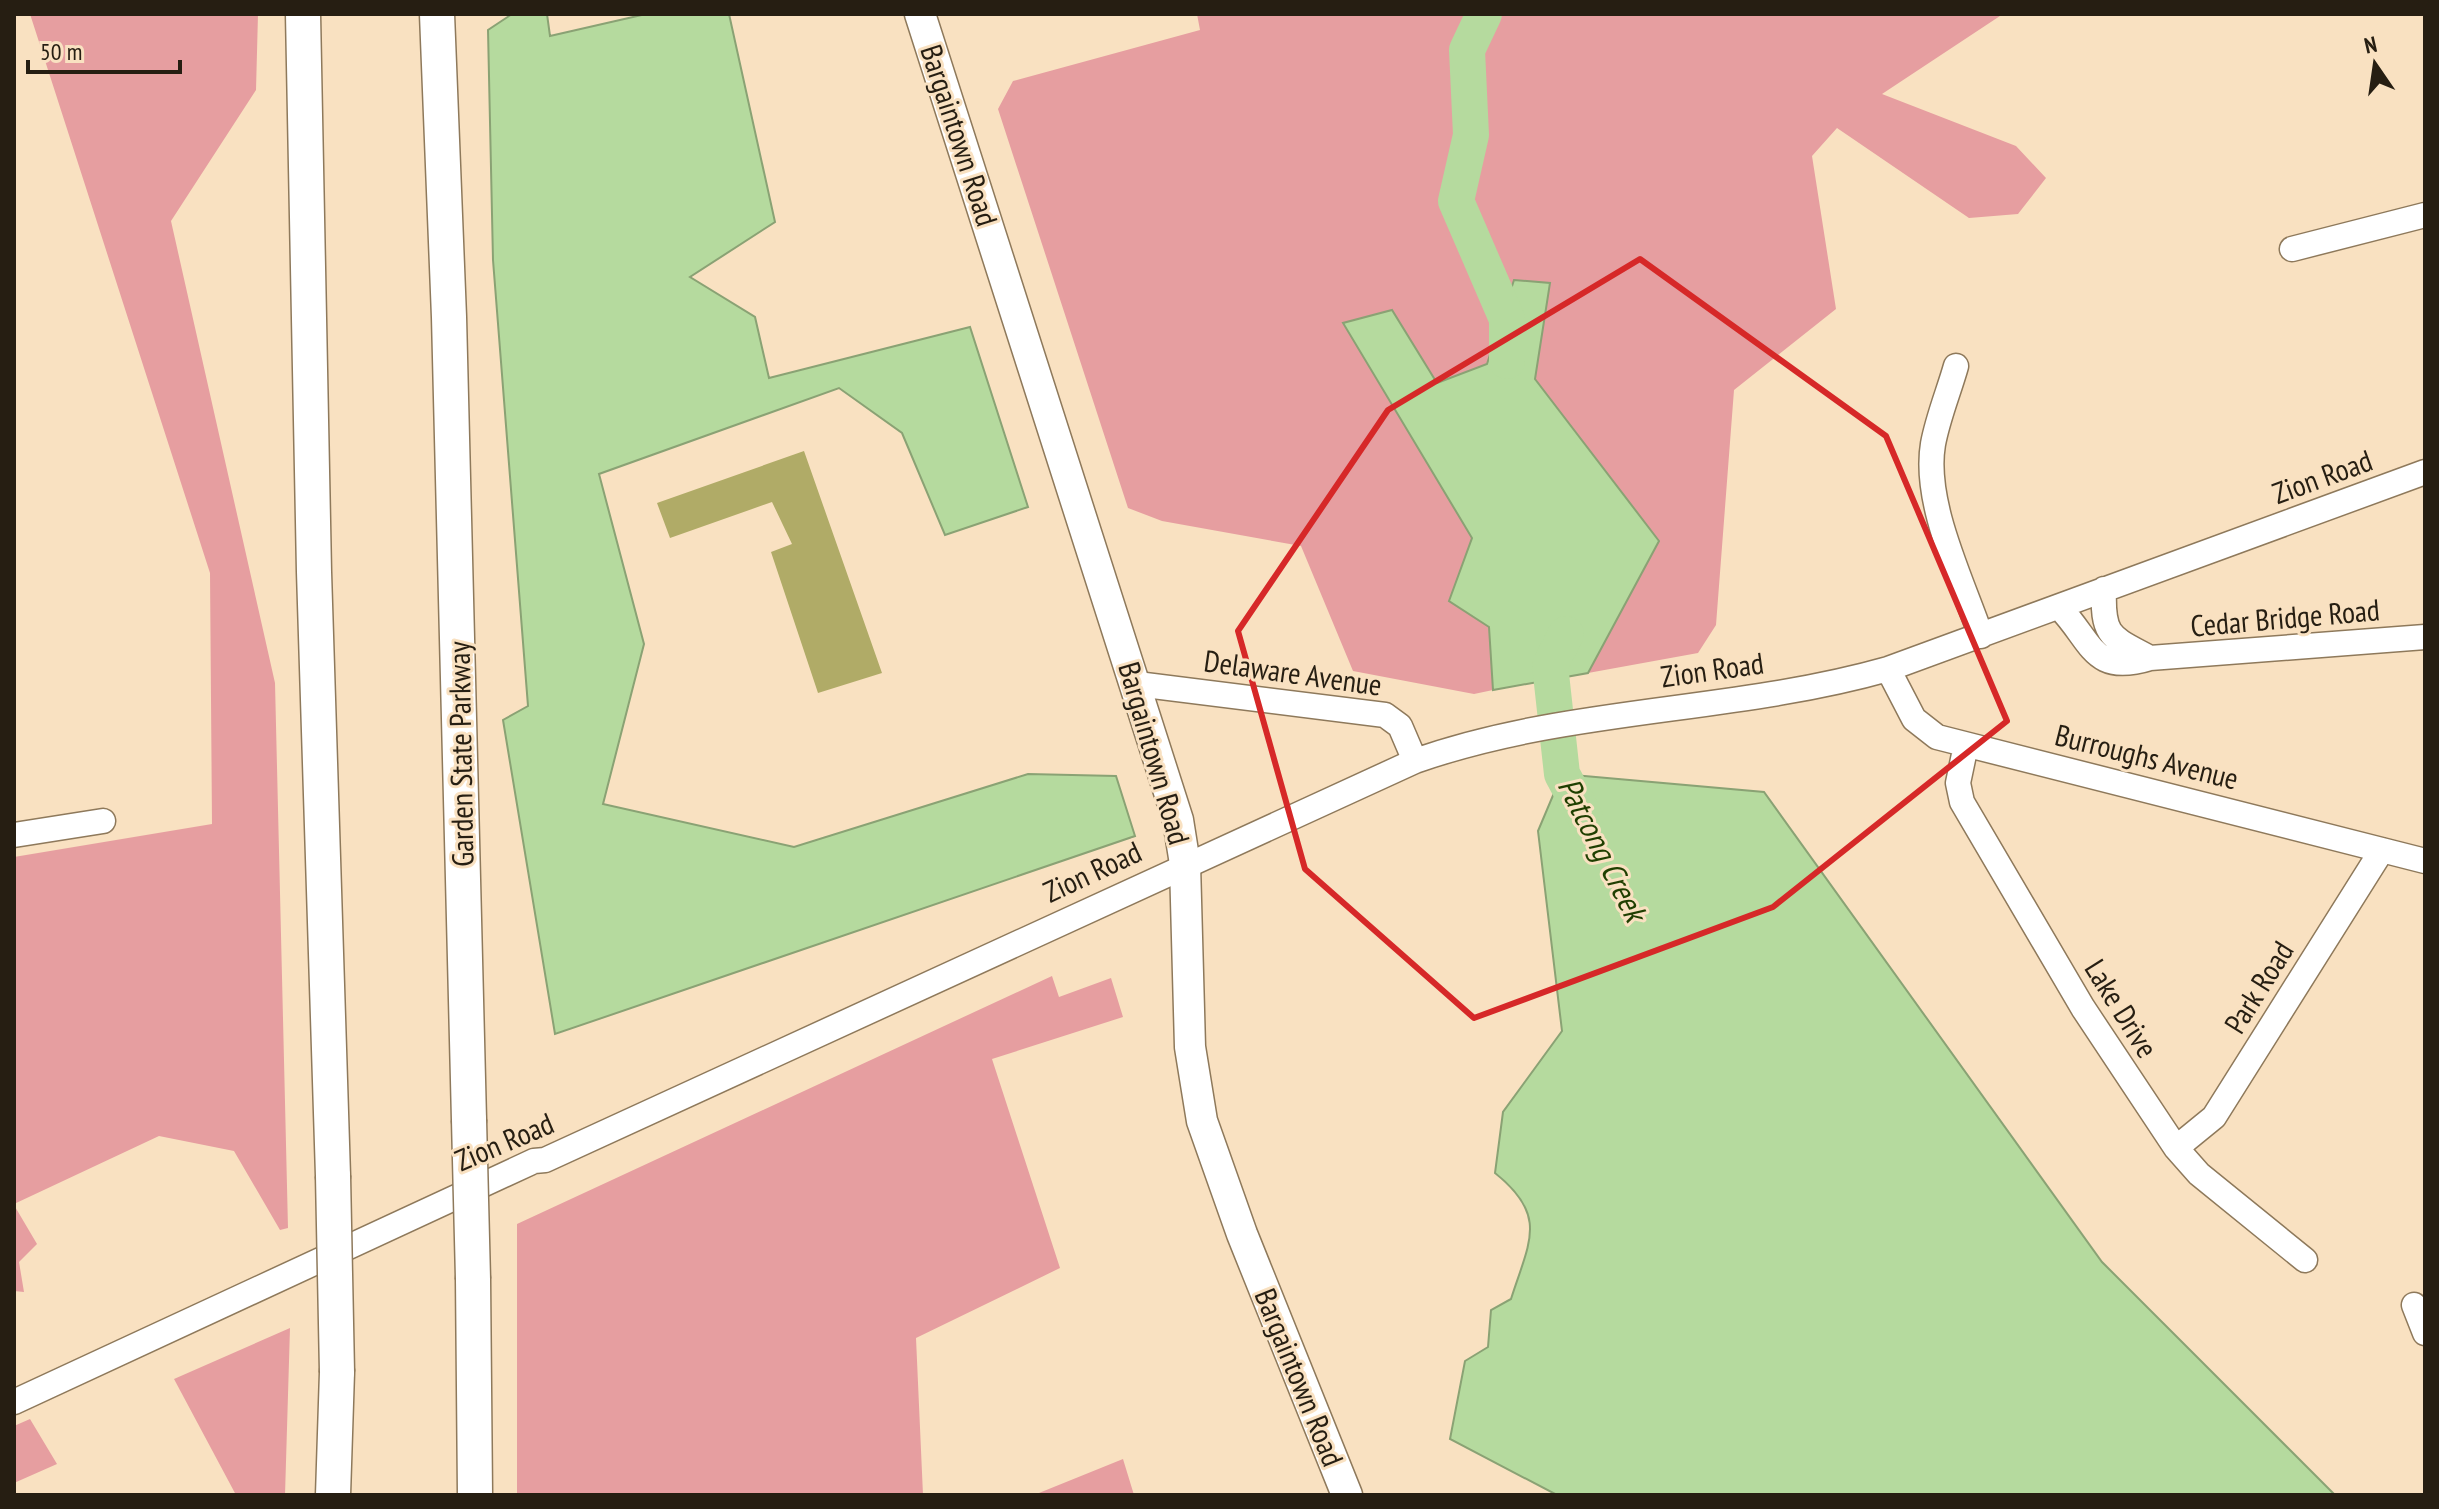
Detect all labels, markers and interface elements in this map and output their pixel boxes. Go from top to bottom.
scale bar [28,24,180,74]
north arrow [2335,24,2415,104]
text: N [2362,30,2379,59]
text: 50 m [40,36,82,67]
street label: Bargaintown Road [912,40,1008,230]
street label: Zion Road [2267,440,2377,512]
street label: Cedar Bridge Road [2189,589,2381,645]
street label: Garden State Parkway [439,640,481,867]
street label: Delaware Avenue [1202,640,1384,704]
street label: Zion Road [1658,642,1766,696]
street label: Bargaintown Road [1110,657,1200,849]
street label: Burroughs Avenue [2051,714,2243,798]
water label: Patcong Creek [1549,770,1659,931]
street label: Zion Road [1037,831,1147,911]
street label: Park Road [2215,934,2301,1040]
street label: Lake Drive [2077,952,2167,1064]
street label: Zion Road [449,1103,559,1179]
street label: Bargaintown Road [1247,1282,1353,1472]

